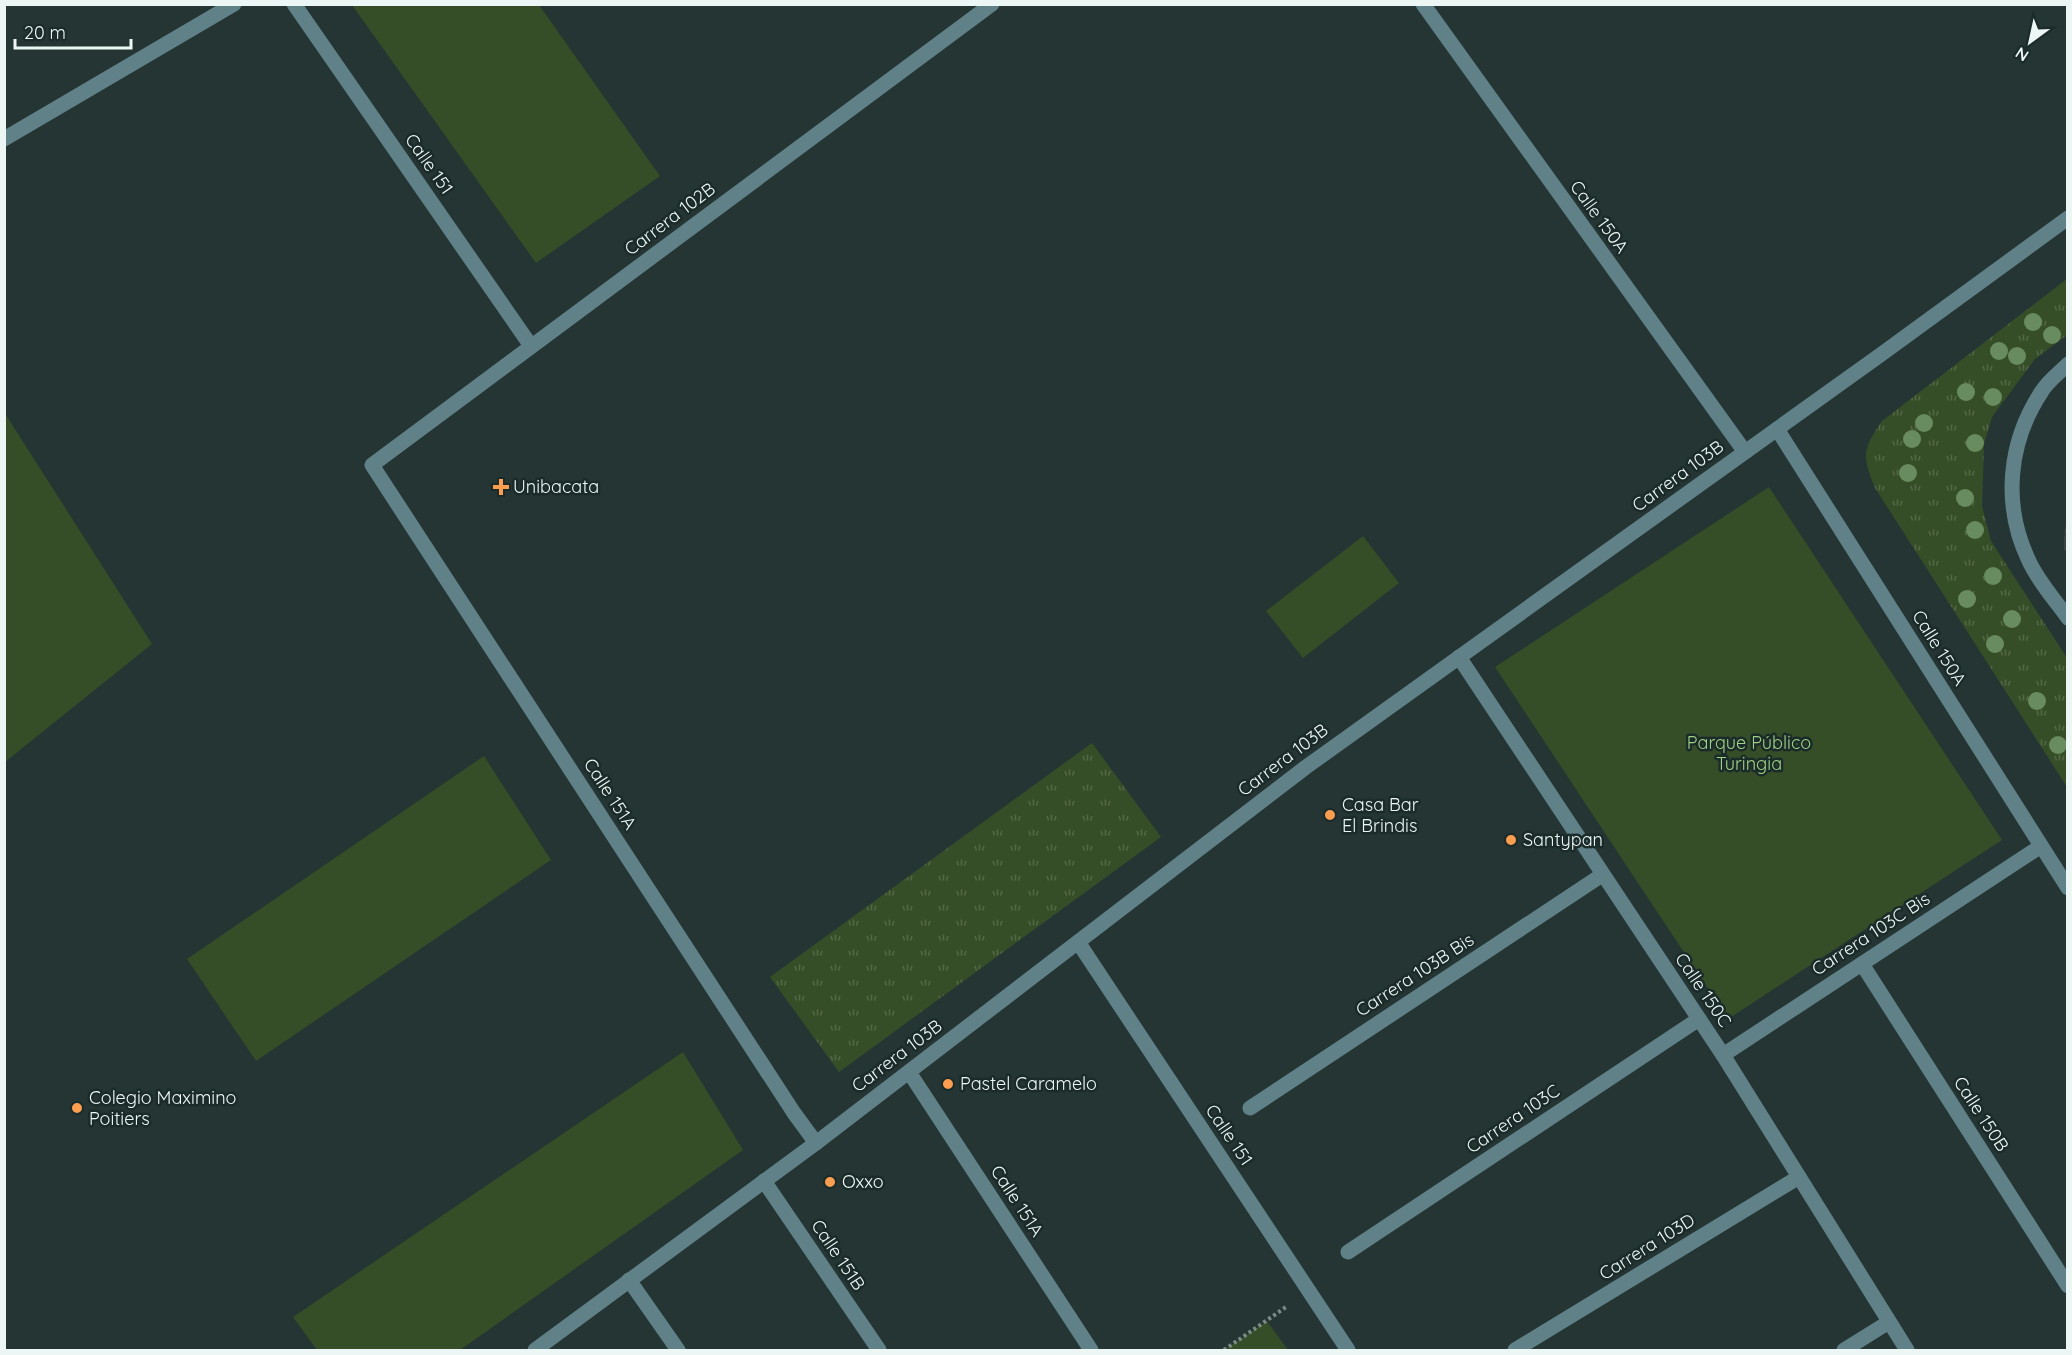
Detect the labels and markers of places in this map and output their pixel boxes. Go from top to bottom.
place label: Unibacata [513,475,599,498]
marker: Unibacata [494,480,508,494]
place label: Casa Bar El Brindis [1342,793,1419,837]
marker: Casa Bar El Brindis [1323,808,1337,822]
place label: Santypan [1523,828,1603,851]
marker: Santypan [1504,833,1518,847]
place label: Pastel Caramelo [960,1072,1097,1095]
marker: Pastel Caramelo [941,1077,955,1091]
place label: Colegio Maximino Poitiers [89,1086,236,1130]
marker: Colegio Maximino Poitiers [70,1101,84,1115]
place label: Oxxo [842,1170,884,1193]
marker: Oxxo [823,1175,837,1189]

